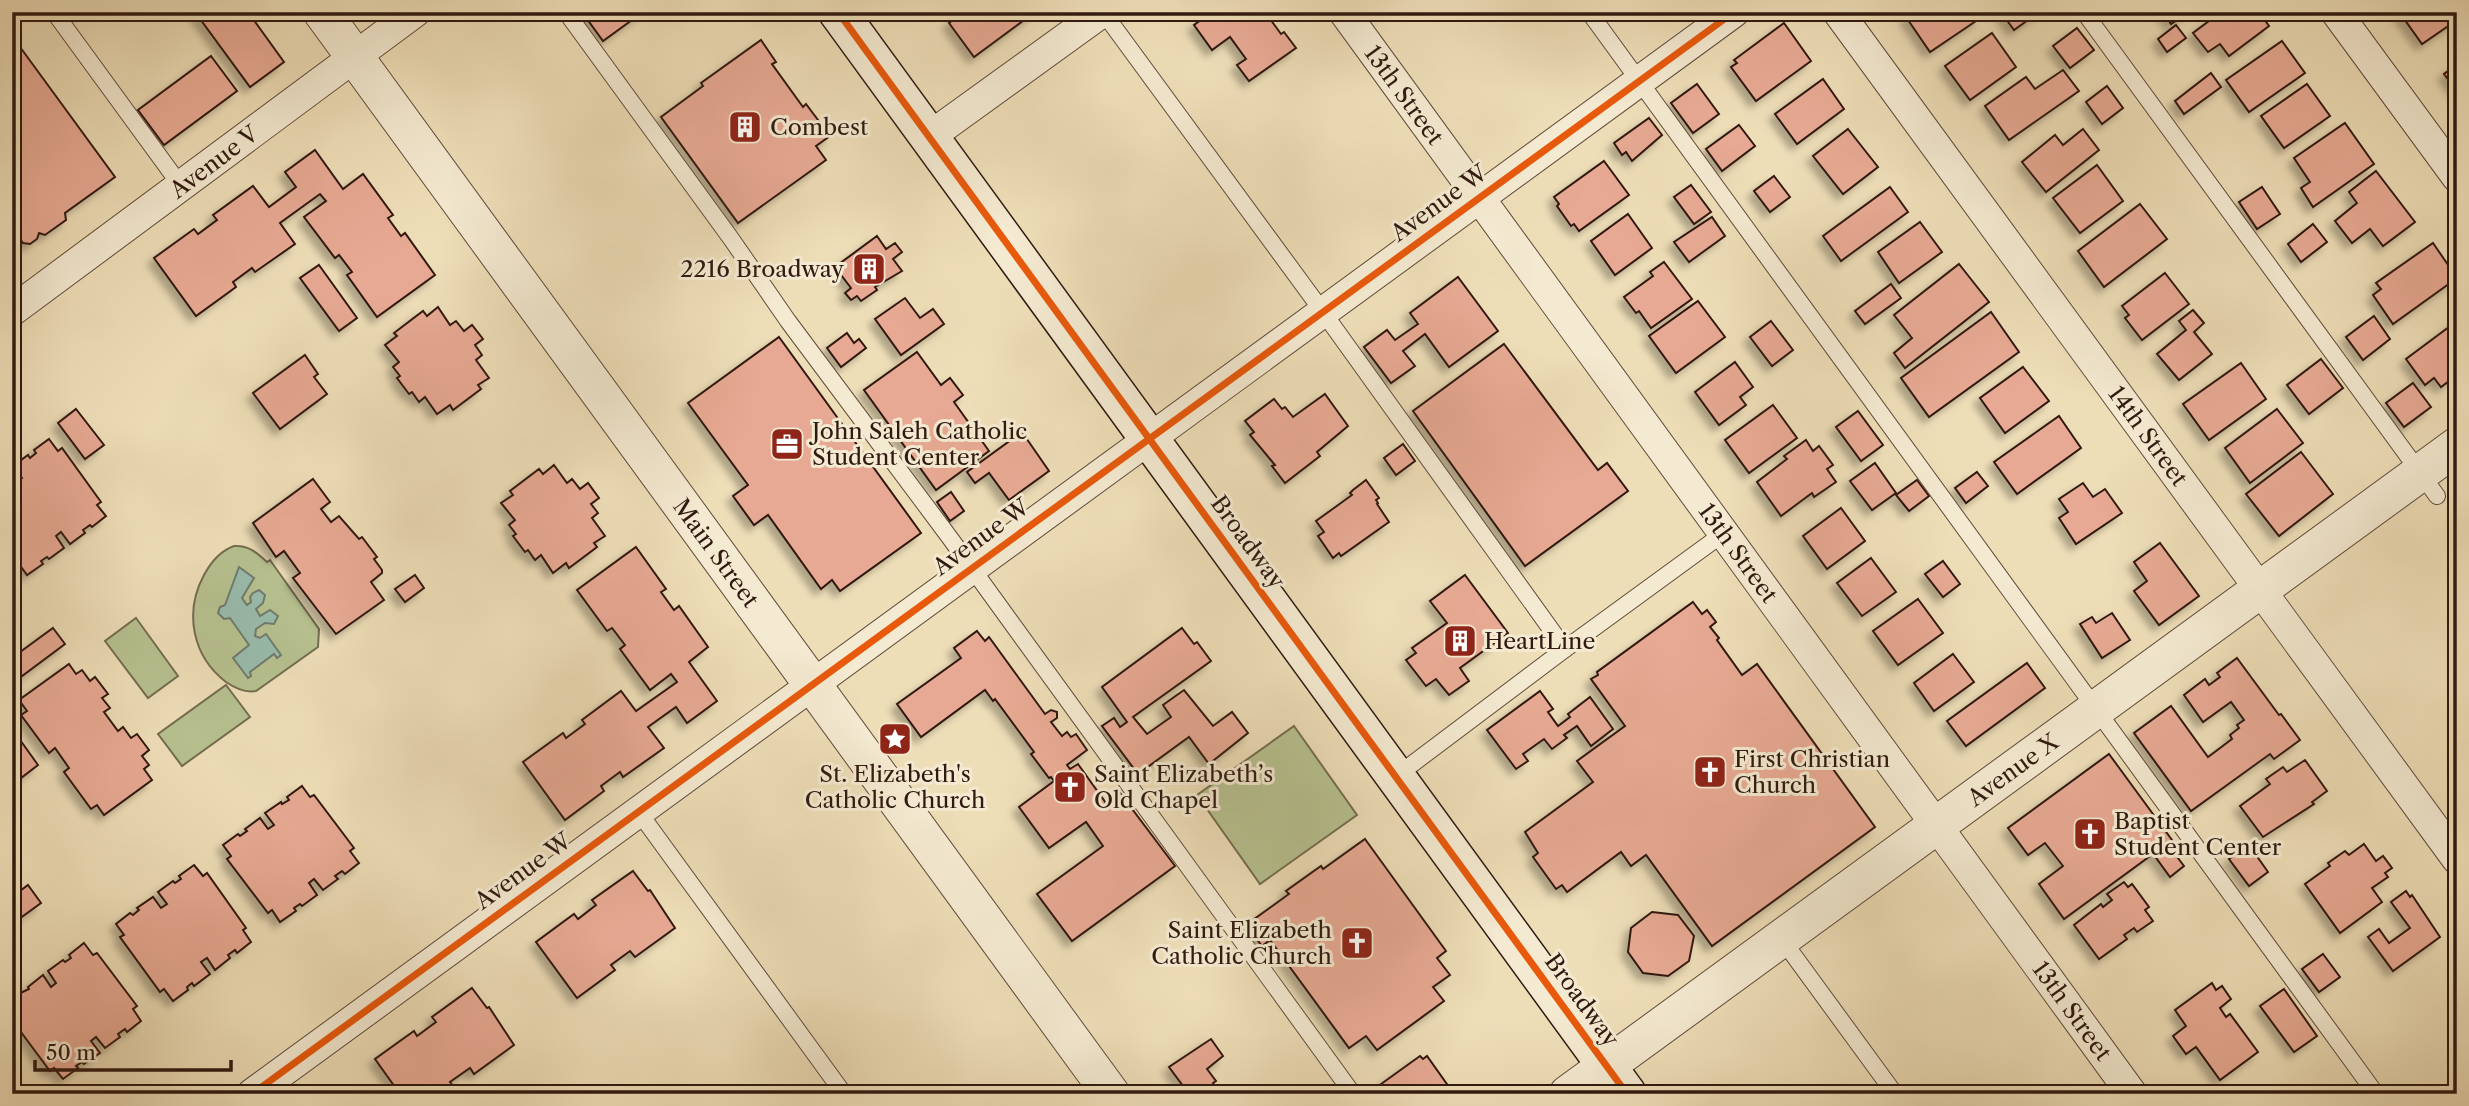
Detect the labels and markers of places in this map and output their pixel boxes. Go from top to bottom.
building icon: Combest [726,108,764,146]
place label: Combest [770,113,868,141]
building icon: 2216 Broadway [850,250,888,288]
place label: 2216 Broadway [680,255,844,283]
place label: John Saleh Catholic Student Center [809,417,1027,471]
office icon: John Saleh Catholic Student Center [768,425,806,463]
building icon: HeartLine [1441,622,1479,660]
place label: HeartLine [1484,627,1595,655]
place icon: St. Elizabeth's Catholic Church [876,720,914,758]
place label: First Christian Church [1734,745,1890,799]
church icon: First Christian Church [1691,753,1729,791]
place label: St. Elizabeth's Catholic Church [805,760,985,814]
place label: Saint Elizabeth’s Old Chapel [1094,760,1273,814]
church icon: Saint Elizabeth’s Old Chapel [1051,768,1089,806]
place label: Baptist Student Center [2114,807,2282,861]
church icon: Baptist Student Center [2071,815,2109,853]
place label: Saint Elizabeth Catholic Church [1151,916,1332,970]
church icon: Saint Elizabeth Catholic Church [1338,924,1376,962]

